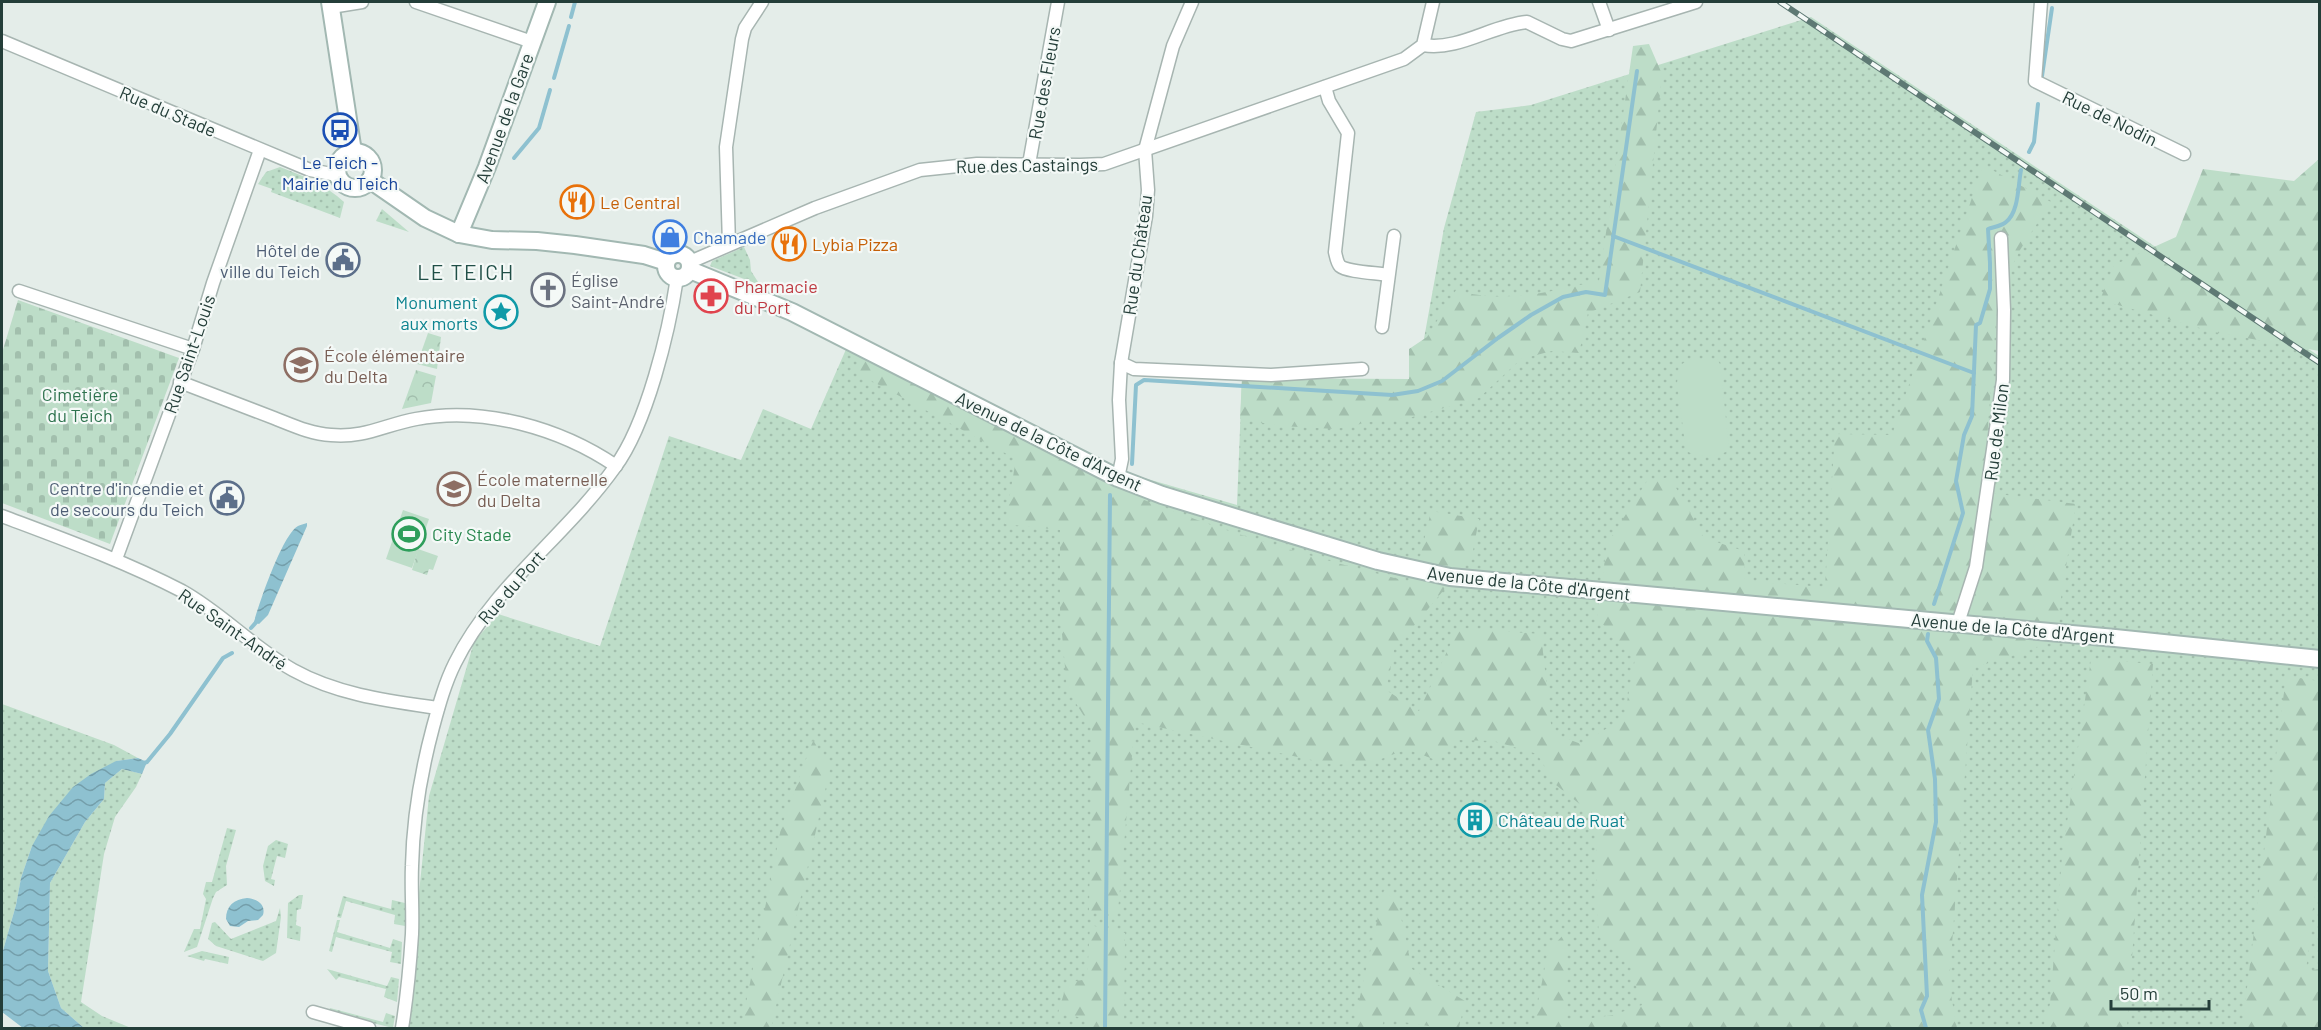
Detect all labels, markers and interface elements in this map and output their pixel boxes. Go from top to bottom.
street label: Rue des Fleurs [1023,25,1065,141]
street label: Avenue de la Gare [470,50,538,186]
street label: Rue du Stade [116,81,220,141]
street label: Rue de Nodin [2059,86,2161,150]
bus stop icon: Le Teich - Mairie du Teich [322,112,358,148]
place label: Le Teich - Mairie du Teich [282,151,398,194]
street label: Rue des Castaings [956,153,1098,177]
restaurant icon: Le Central [559,184,595,220]
place label: Le Central [600,191,680,213]
street label: Rue du Château [1118,193,1156,317]
shop icon: Chamade [652,219,688,255]
place label: Chamade [693,226,766,248]
restaurant icon: Lybia Pizza [771,226,807,262]
place label: Lybia Pizza [812,233,898,255]
place label: Hôtel de ville du Teich [220,239,320,282]
public building icon: Hôtel de ville du Teich [325,242,361,278]
district label: LE TEICH [417,259,515,284]
place label: Église Saint-André [571,269,665,312]
church icon: Église Saint-André [530,272,566,308]
place label: Pharmacie du Port [734,275,818,318]
pharmacy icon: Pharmacie du Port [693,278,729,314]
place label: Monument aux morts [395,291,478,334]
street label: Rue Saint-Louis [158,292,220,416]
place icon: Monument aux morts [483,294,519,330]
place label: École élémentaire du Delta [324,344,465,387]
school or university icon: École élémentaire du Delta [283,347,319,383]
street label: Rue de Milon [1979,382,2013,482]
park label: Cimetière du Teich [42,383,118,426]
street label: Avenue de la Côte d'Argent [952,386,1146,496]
place label: École maternelle du Delta [477,468,608,511]
school or university icon: École maternelle du Delta [436,471,472,507]
place label: Centre d'incendie et de secours du Teich [49,477,204,520]
public building icon: Centre d'incendie et de secours du Teich [209,480,245,516]
sports icon: City Stade [391,516,427,552]
place label: City Stade [432,523,512,545]
street label: Rue du Port [473,546,549,628]
street label: Avenue de la Côte d'Argent [1426,561,1632,605]
street label: Rue Saint-André [174,583,292,675]
street label: Avenue de la Côte d'Argent [1910,608,2116,648]
building icon: Château de Ruat [1457,802,1493,838]
place label: Château de Ruat [1498,809,1625,831]
scale bar [2111,973,2208,1011]
text: 50 m [2120,982,2158,1004]

